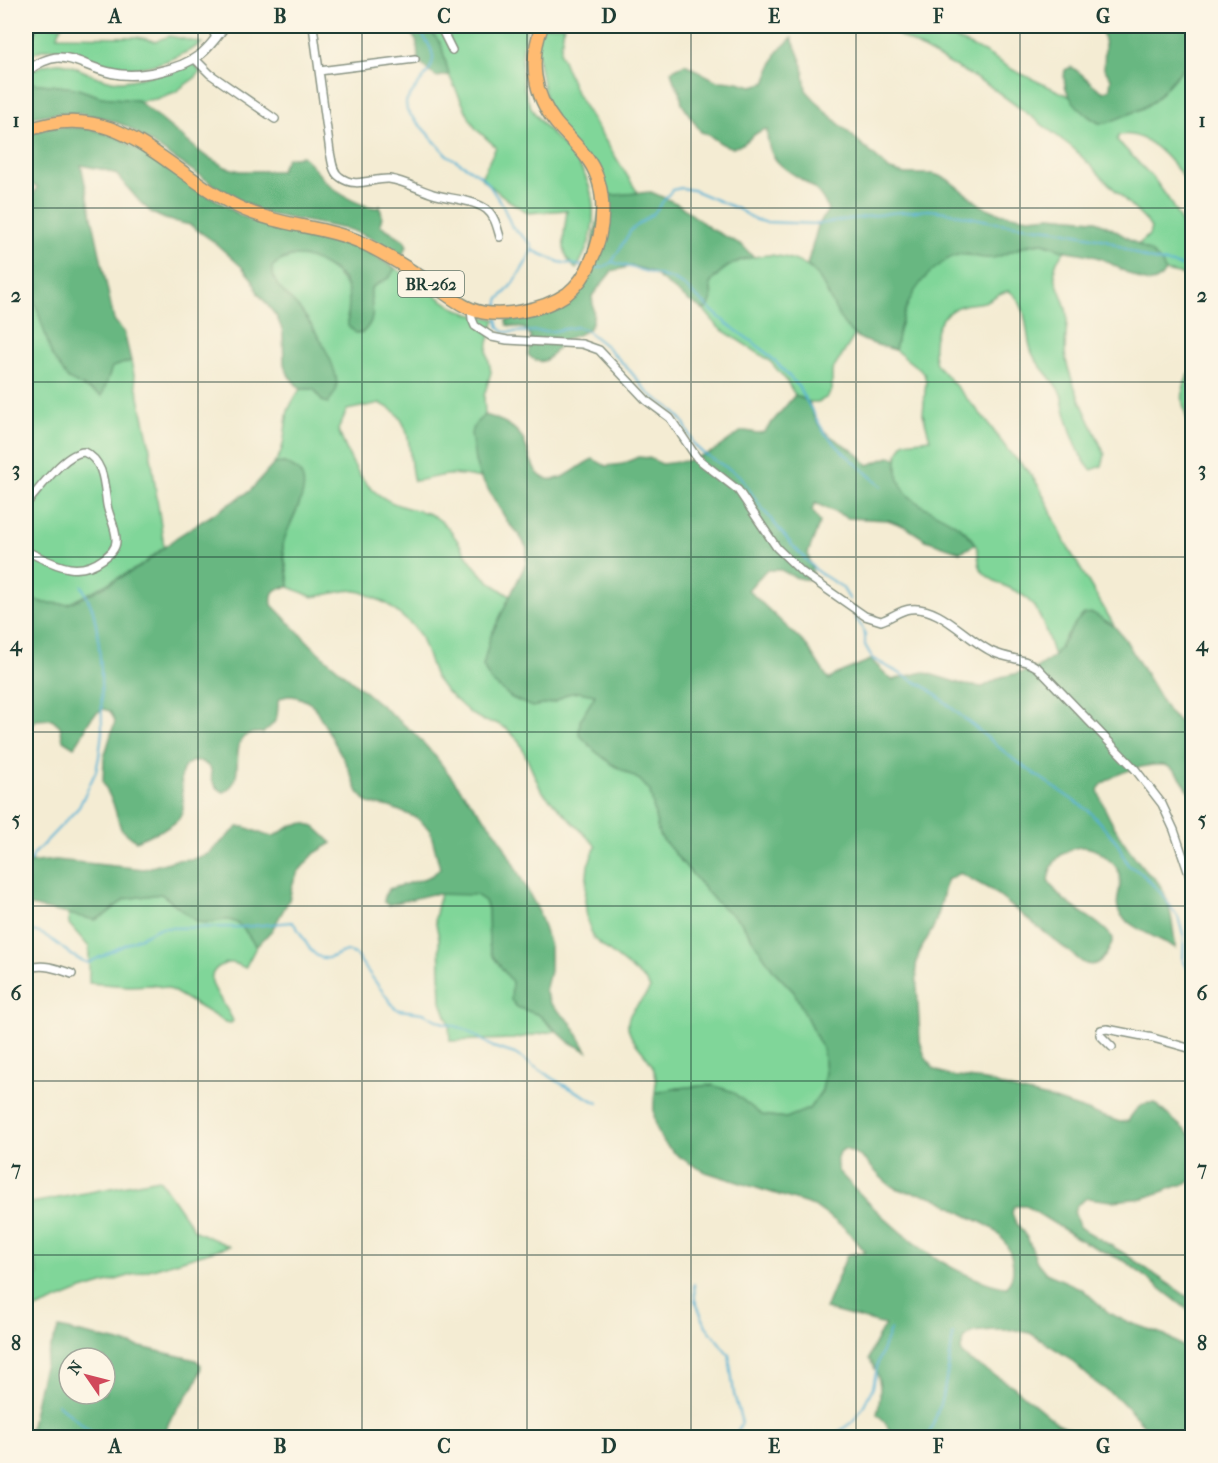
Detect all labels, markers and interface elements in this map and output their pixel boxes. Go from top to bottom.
text: A [107,5,123,28]
text: B [273,5,287,28]
text: C [437,5,451,28]
text: D [601,5,617,28]
text: E [768,5,780,28]
text: F [932,5,944,28]
text: G [1096,5,1110,28]
text: 1 [12,109,20,132]
text: 1 [1198,109,1206,132]
road number: BR-262 [398,271,464,297]
text: 2 [11,284,21,307]
text: 2 [1197,284,1207,307]
text: 3 [12,458,20,481]
text: 3 [1198,458,1206,481]
text: 4 [9,633,23,657]
text: 4 [1195,633,1209,657]
text: 5 [12,808,21,831]
text: 5 [1198,808,1207,831]
text: 6 [11,982,23,1005]
text: 6 [1197,982,1209,1005]
text: 7 [10,1157,21,1180]
text: 7 [1196,1157,1207,1180]
text: 8 [11,1332,21,1355]
text: 8 [1197,1332,1207,1355]
north arrow [57,1346,117,1406]
text: N [64,1357,87,1378]
text: A [107,1435,123,1458]
text: B [273,1435,287,1458]
text: C [437,1435,451,1458]
text: D [601,1435,617,1458]
text: E [768,1435,780,1458]
text: F [932,1435,944,1458]
text: G [1096,1435,1110,1458]

